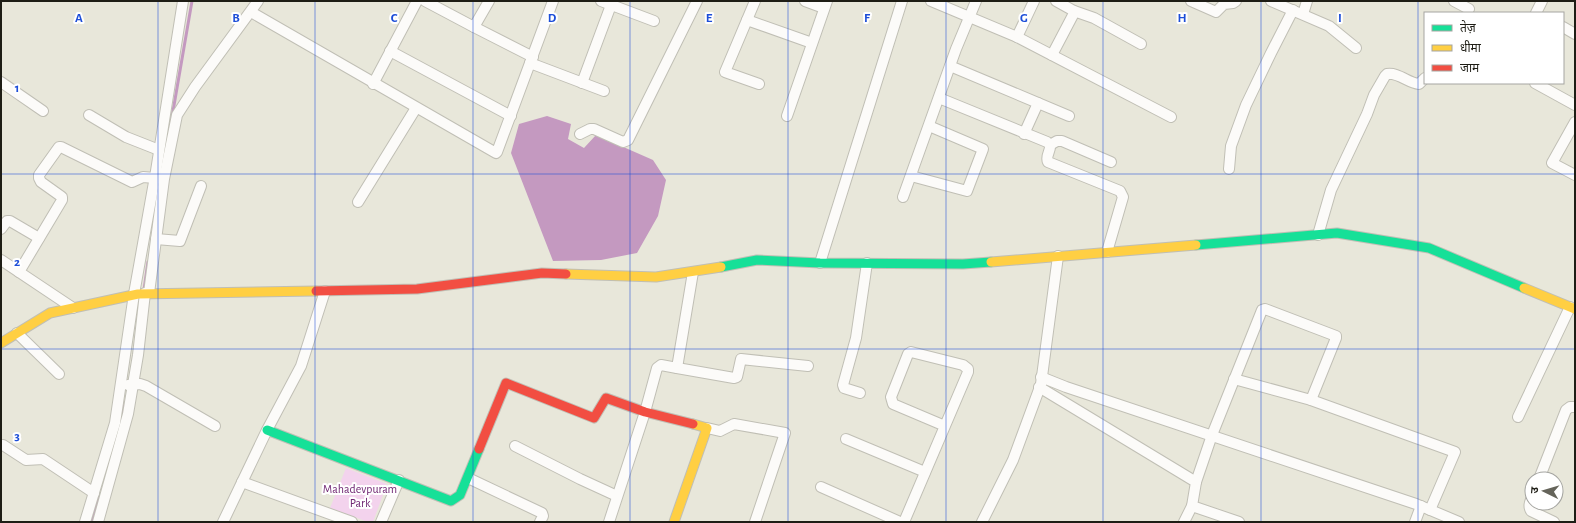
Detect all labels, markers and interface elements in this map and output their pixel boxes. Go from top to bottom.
text: A [75,12,83,25]
text: B [232,12,240,25]
text: C [391,12,398,25]
text: D [548,12,557,25]
text: E [706,12,713,25]
text: F [864,12,871,25]
text: G [1020,12,1028,25]
text: H [1177,12,1187,25]
text: I [1338,12,1342,25]
legend [1424,12,1564,84]
text: तेज़ [1460,20,1477,34]
text: धीमा [1460,40,1482,54]
text: जाम [1460,62,1480,74]
text: 1 [15,82,19,95]
text: 2 [14,256,20,269]
text: 3 [14,430,20,443]
north arrow [1524,471,1564,511]
park label: Mahadevpuram Park [323,483,397,509]
text: उ [1529,486,1540,494]

